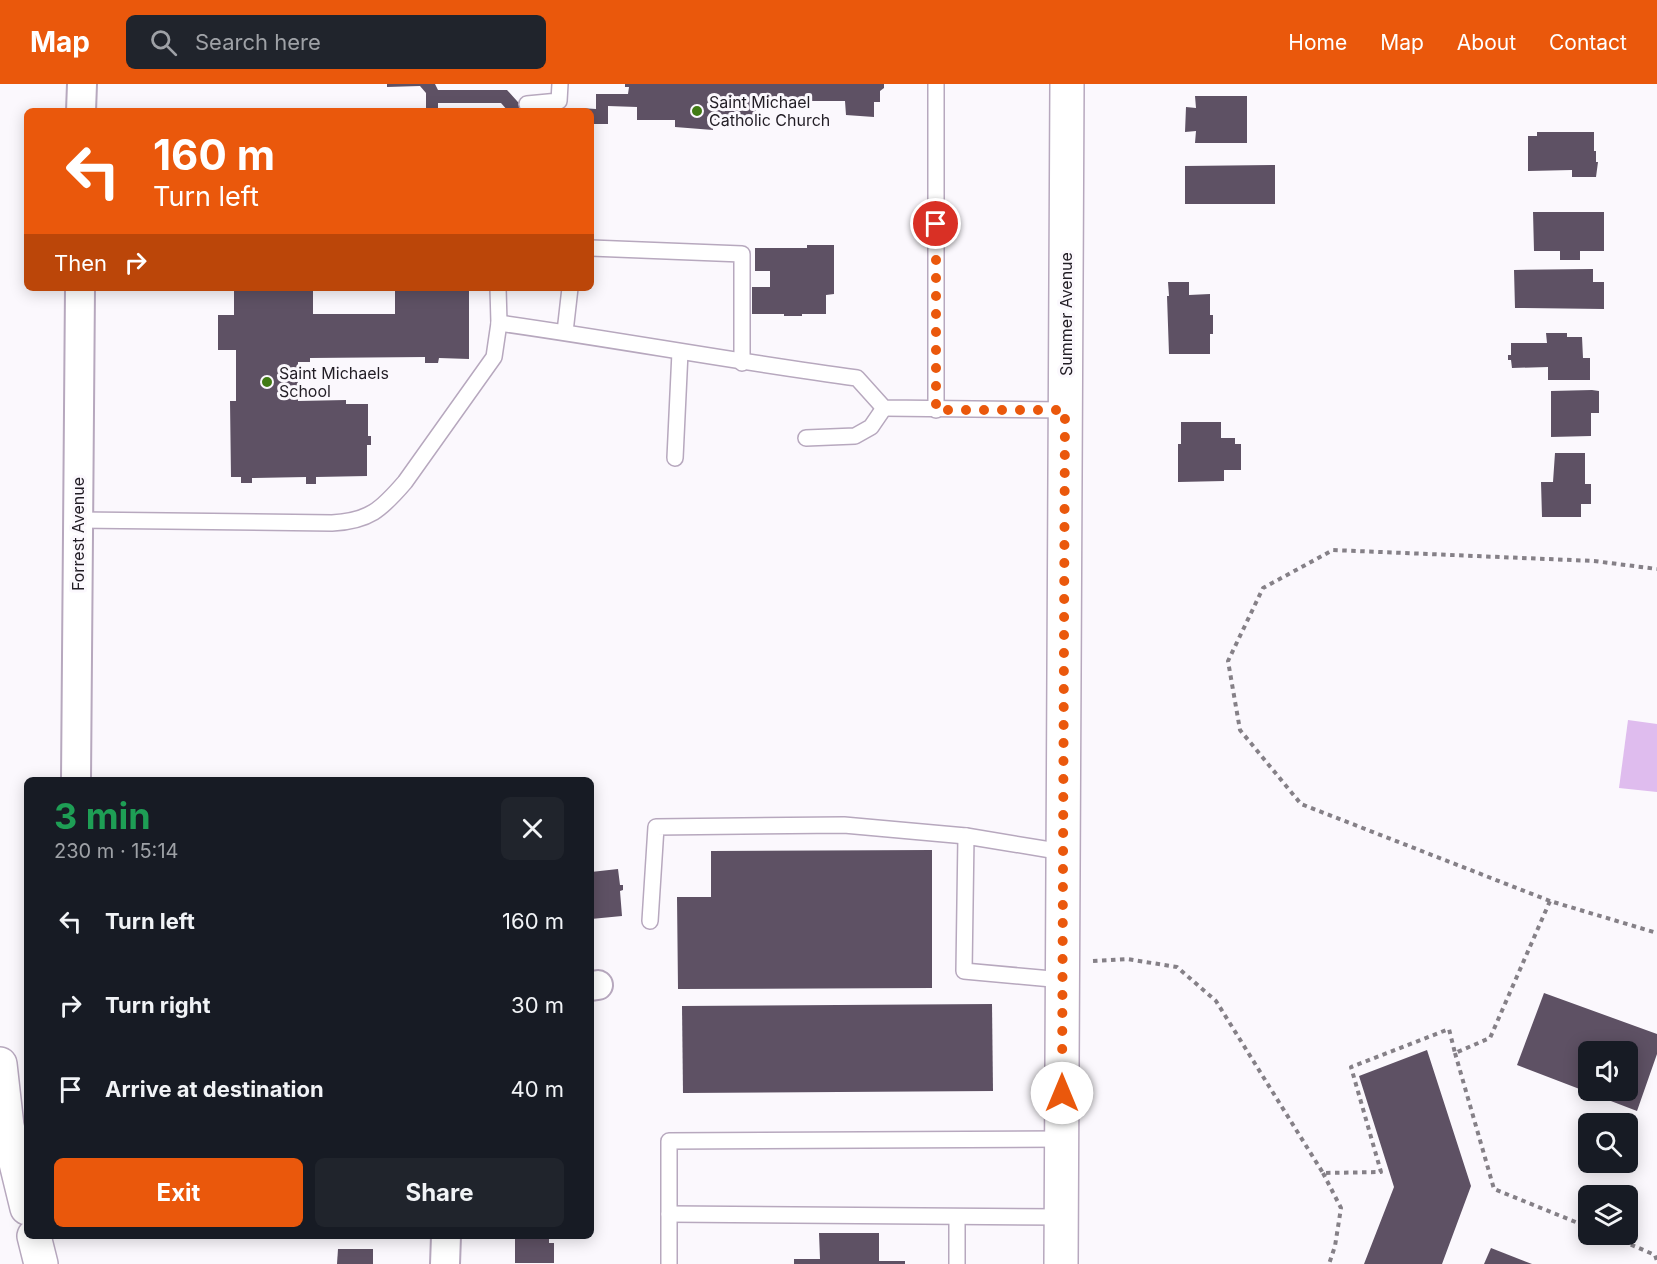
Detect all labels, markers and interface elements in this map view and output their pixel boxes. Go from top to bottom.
search box [126,15,546,69]
text: Map [30,25,90,59]
icon: search [147,26,180,59]
text: Search here [195,29,321,55]
text: Home [1288,30,1347,55]
text: Map [1380,30,1424,55]
text: About [1457,30,1516,55]
text: Contact [1549,30,1627,55]
place label: Saint Michael Catholic Church [709,92,830,130]
marker: Saint Michael Catholic Church [690,104,704,118]
text: 160 m [153,129,275,180]
icon: left [54,132,132,210]
text: Turn left [153,180,259,213]
pin [910,198,961,249]
icon: arrive [919,207,952,240]
icon: right [119,246,152,279]
text: Then [54,250,107,276]
street label: Summer Avenue [1056,252,1076,376]
place label: Saint Michaels School [279,363,389,401]
marker: Saint Michaels School [260,375,274,389]
street label: Forrest Avenue [68,477,88,591]
text: 3 min [54,794,151,838]
button: close [501,797,564,860]
text: 230 m · 15:14 [54,839,178,863]
icon: left [54,905,87,938]
text: Turn left [105,908,195,934]
text: 160 m [502,908,564,934]
icon: right [54,989,87,1022]
text: Turn right [105,992,211,1018]
text: 30 m [511,992,564,1018]
map controls [1578,1041,1638,1245]
button: sound [1578,1041,1638,1101]
position arrow [1030,1061,1094,1125]
icon: arrive [54,1073,87,1106]
text: Arrive at destination [105,1076,324,1102]
text: 40 m [510,1076,564,1102]
button: search [1578,1113,1638,1173]
button: Exit [54,1158,303,1227]
button: Share [315,1158,564,1227]
button: layers [1578,1185,1638,1245]

